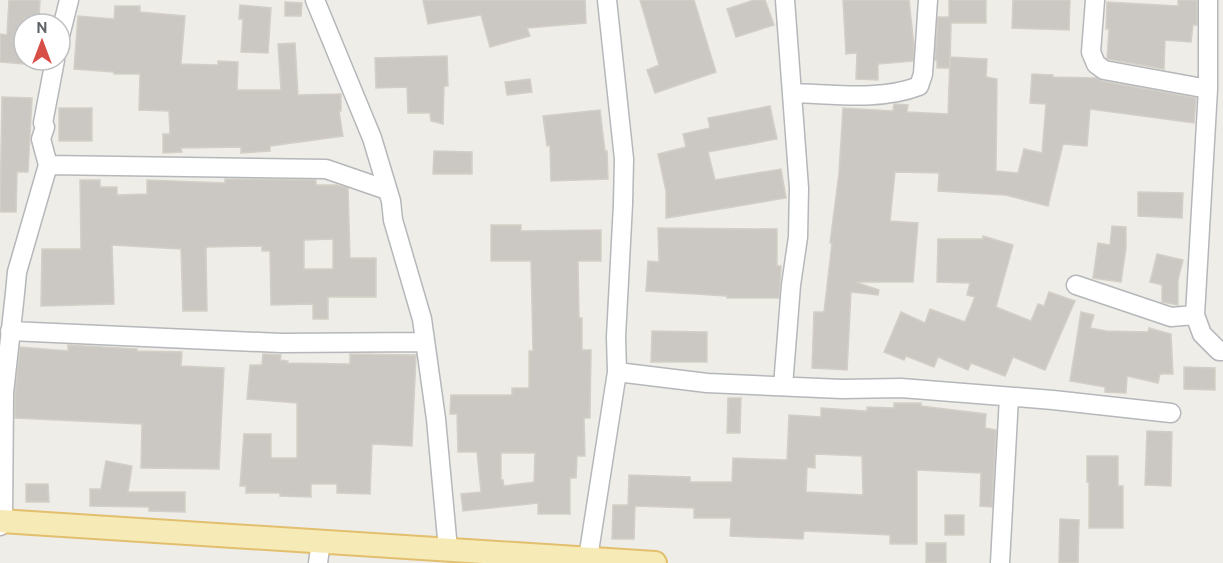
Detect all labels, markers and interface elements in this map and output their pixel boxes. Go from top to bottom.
north arrow [12,12,72,72]
text: N [36,18,48,37]

